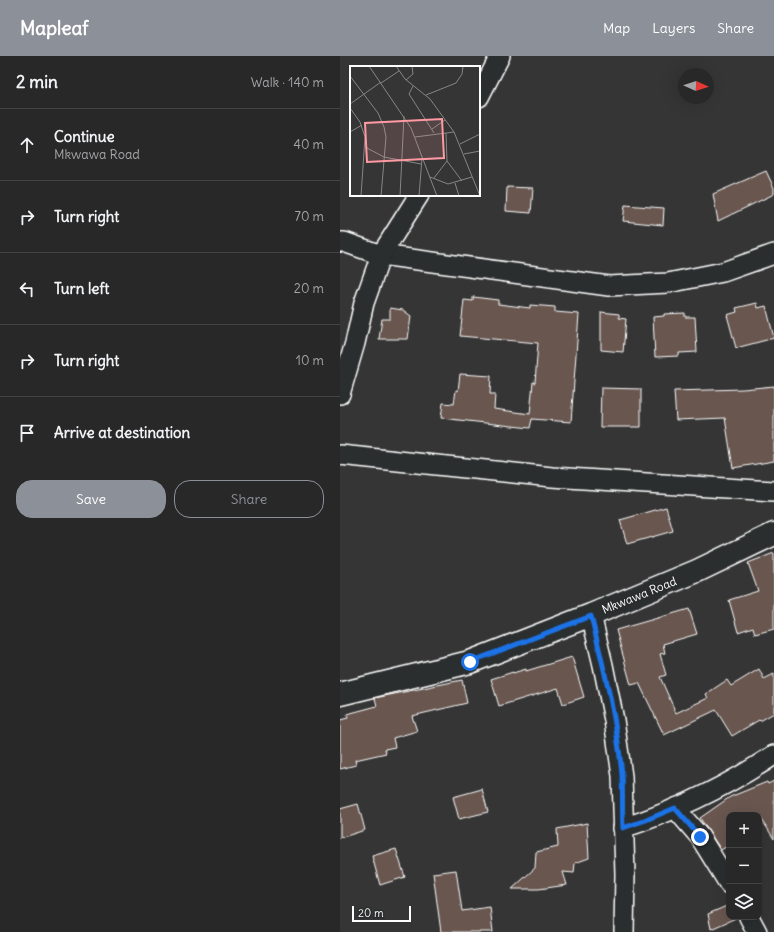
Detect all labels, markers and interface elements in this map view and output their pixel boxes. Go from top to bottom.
text: Mapleaf [20,16,89,40]
text: Map [603,19,630,37]
text: Layers [652,19,695,37]
text: Share [717,19,754,37]
inset map [350,66,480,196]
north arrow [678,68,714,104]
text: 2 min [16,71,58,93]
text: Walk · 140 m [251,74,324,91]
text: Continue [54,127,115,146]
icon: ahead [16,134,38,156]
text: 40 m [293,136,324,153]
text: Mkwawa Road [54,146,140,163]
icon: right [16,206,38,228]
text: Turn right [54,207,119,226]
text: 70 m [295,208,324,225]
icon: left [16,278,38,300]
text: Turn left [54,279,109,298]
text: 20 m [294,280,324,297]
icon: right [16,350,38,372]
text: Turn right [54,351,119,370]
text: 10 m [296,352,324,369]
icon: arrive [16,422,38,444]
text: Arrive at destination [54,423,190,442]
button: Save [16,480,166,518]
button: Share [174,480,324,518]
street label: Mkwawa Road [599,573,679,617]
route start [461,653,479,671]
map controls [726,812,762,920]
button: + [726,812,762,848]
route end [691,828,709,846]
button: − [726,848,762,884]
button: layers [726,884,762,920]
scale bar [352,904,411,923]
text: 20 m [358,906,384,920]

